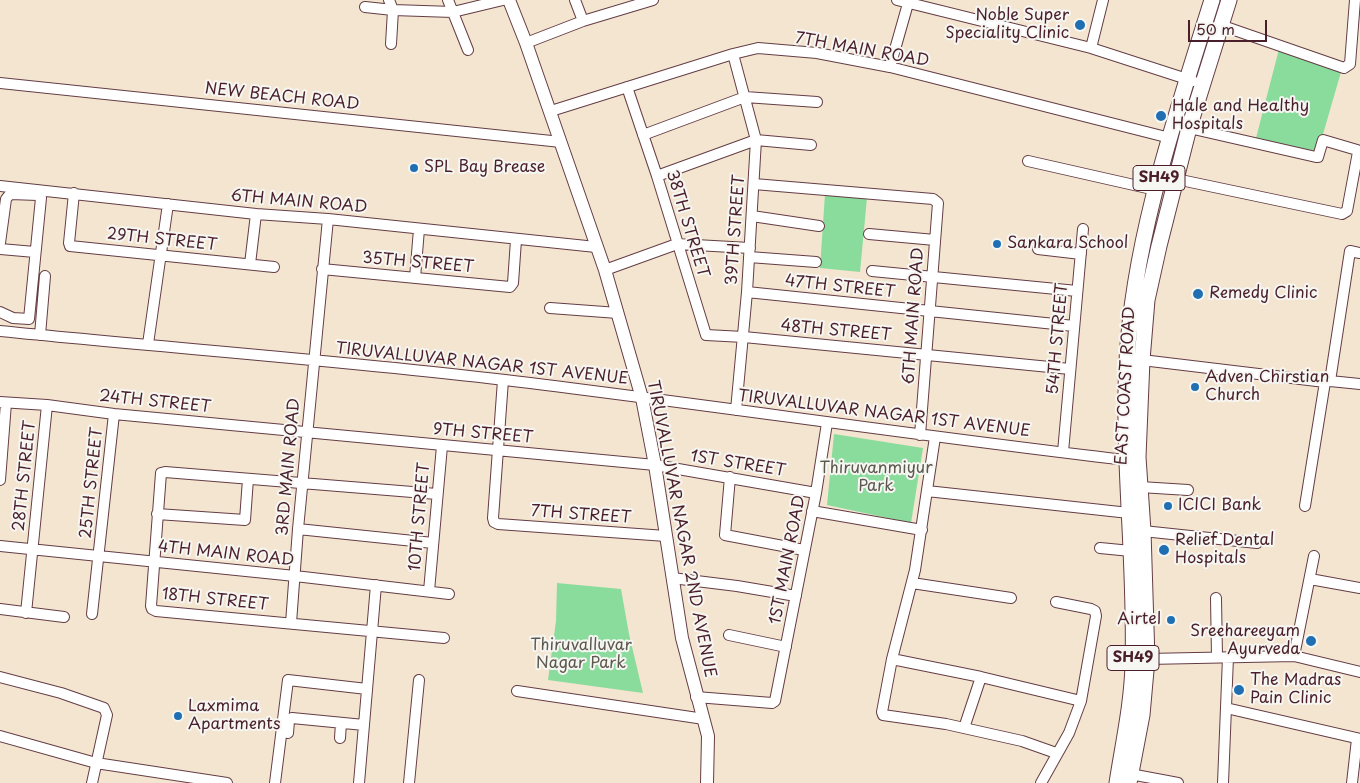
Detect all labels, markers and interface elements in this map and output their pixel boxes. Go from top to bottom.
place label: Noble Super Speciality Clinic [945,6,1069,44]
scale bar [1190,10,1269,42]
text: 50 m [1196,17,1235,40]
marker: Noble Super Speciality Clinic [1073,18,1087,32]
street label: 7TH MAIN ROAD [793,29,931,71]
street label: NEW BEACH ROAD [204,79,360,115]
place label: Hale and Healthy Hospitals [1172,97,1309,135]
marker: Hale and Healthy Hospitals [1154,109,1168,123]
place label: SPL Bay Brease [424,158,545,178]
marker: SPL Bay Brease [408,162,420,174]
road number: SH49 [1133,166,1185,190]
street label: 38TH STREET [662,168,712,280]
street label: 39TH STREET [723,174,749,286]
street label: 6TH MAIN ROAD [230,186,368,218]
street label: 29TH STREET [106,225,218,255]
place label: Sankara School [1007,234,1128,254]
marker: Sankara School [991,238,1003,250]
street label: 6TH MAIN ROAD [900,247,928,385]
street label: 35TH STREET [361,249,475,277]
street label: 47TH STREET [784,272,896,302]
street label: 54TH STREET [1044,282,1072,396]
place label: Remedy Clinic [1209,284,1317,304]
marker: Remedy Clinic [1191,287,1205,301]
street label: EAST COAST ROAD [1112,306,1140,466]
street label: 48TH STREET [780,317,892,345]
street label: TIRUVALLUVAR NAGAR 1ST AVENUE [335,339,629,389]
place label: Adven Chirstian Church [1205,368,1329,406]
street label: TIRUVALLUVAR NAGAR 2ND AVENUE [643,379,719,679]
marker: Adven Chirstian Church [1189,381,1201,393]
street label: 24TH STREET [98,387,212,417]
street label: TIRUVALLUVAR NAGAR 1ST AVENUE [737,387,1031,441]
street label: 3RD MAIN ROAD [273,397,305,537]
street label: 28TH STREET [10,420,40,532]
street label: 9TH STREET [432,420,534,448]
street label: 25TH STREET [77,426,107,540]
street label: 1ST STREET [689,447,787,481]
park label: Thiruvanmiyur Park [819,459,933,497]
street label: 10TH STREET [406,462,434,572]
street label: 1ST MAIN ROAD [766,494,810,626]
place label: ICICI Bank [1178,496,1261,516]
marker: ICICI Bank [1162,500,1174,512]
street label: 7TH STREET [530,502,632,528]
place label: Relief Dental Hospitals [1175,531,1274,569]
street label: 4TH MAIN ROAD [157,537,295,571]
marker: Relief Dental Hospitals [1157,543,1171,557]
street label: 18TH STREET [161,585,269,615]
place label: Airtel [1117,610,1161,630]
marker: Airtel [1165,614,1177,626]
place label: Sreehareeyam Ayurveda [1190,622,1300,660]
marker: Sreehareeyam Ayurveda [1304,634,1318,648]
park label: Thiruvalluvar Nagar Park [530,636,632,674]
road number: SH49 [1107,646,1159,670]
place label: The Madras Pain Clinic [1250,671,1341,709]
marker: The Madras Pain Clinic [1232,683,1246,697]
place label: Laxmima Apartments [188,697,280,735]
marker: Laxmima Apartments [172,710,184,722]

